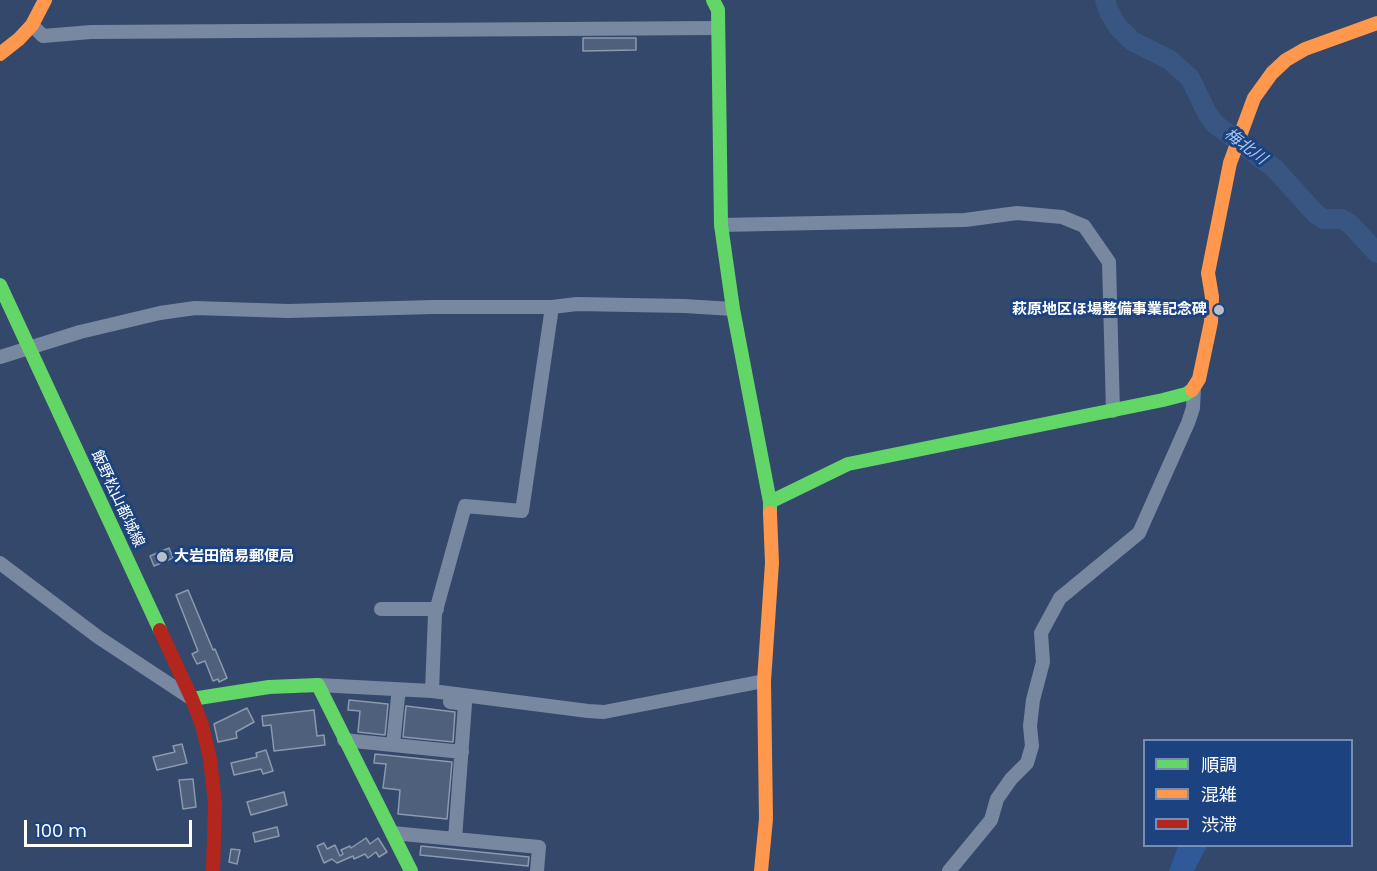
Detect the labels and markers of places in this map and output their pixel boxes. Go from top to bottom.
place label: 萩原地区ほ場整備事業記念碑 [1012,301,1207,319]
marker: 萩原地区ほ場整備事業記念碑 [1212,303,1226,317]
place label: 大岩田簡易郵便局 [174,548,294,566]
marker: 大岩田簡易郵便局 [155,550,169,564]

